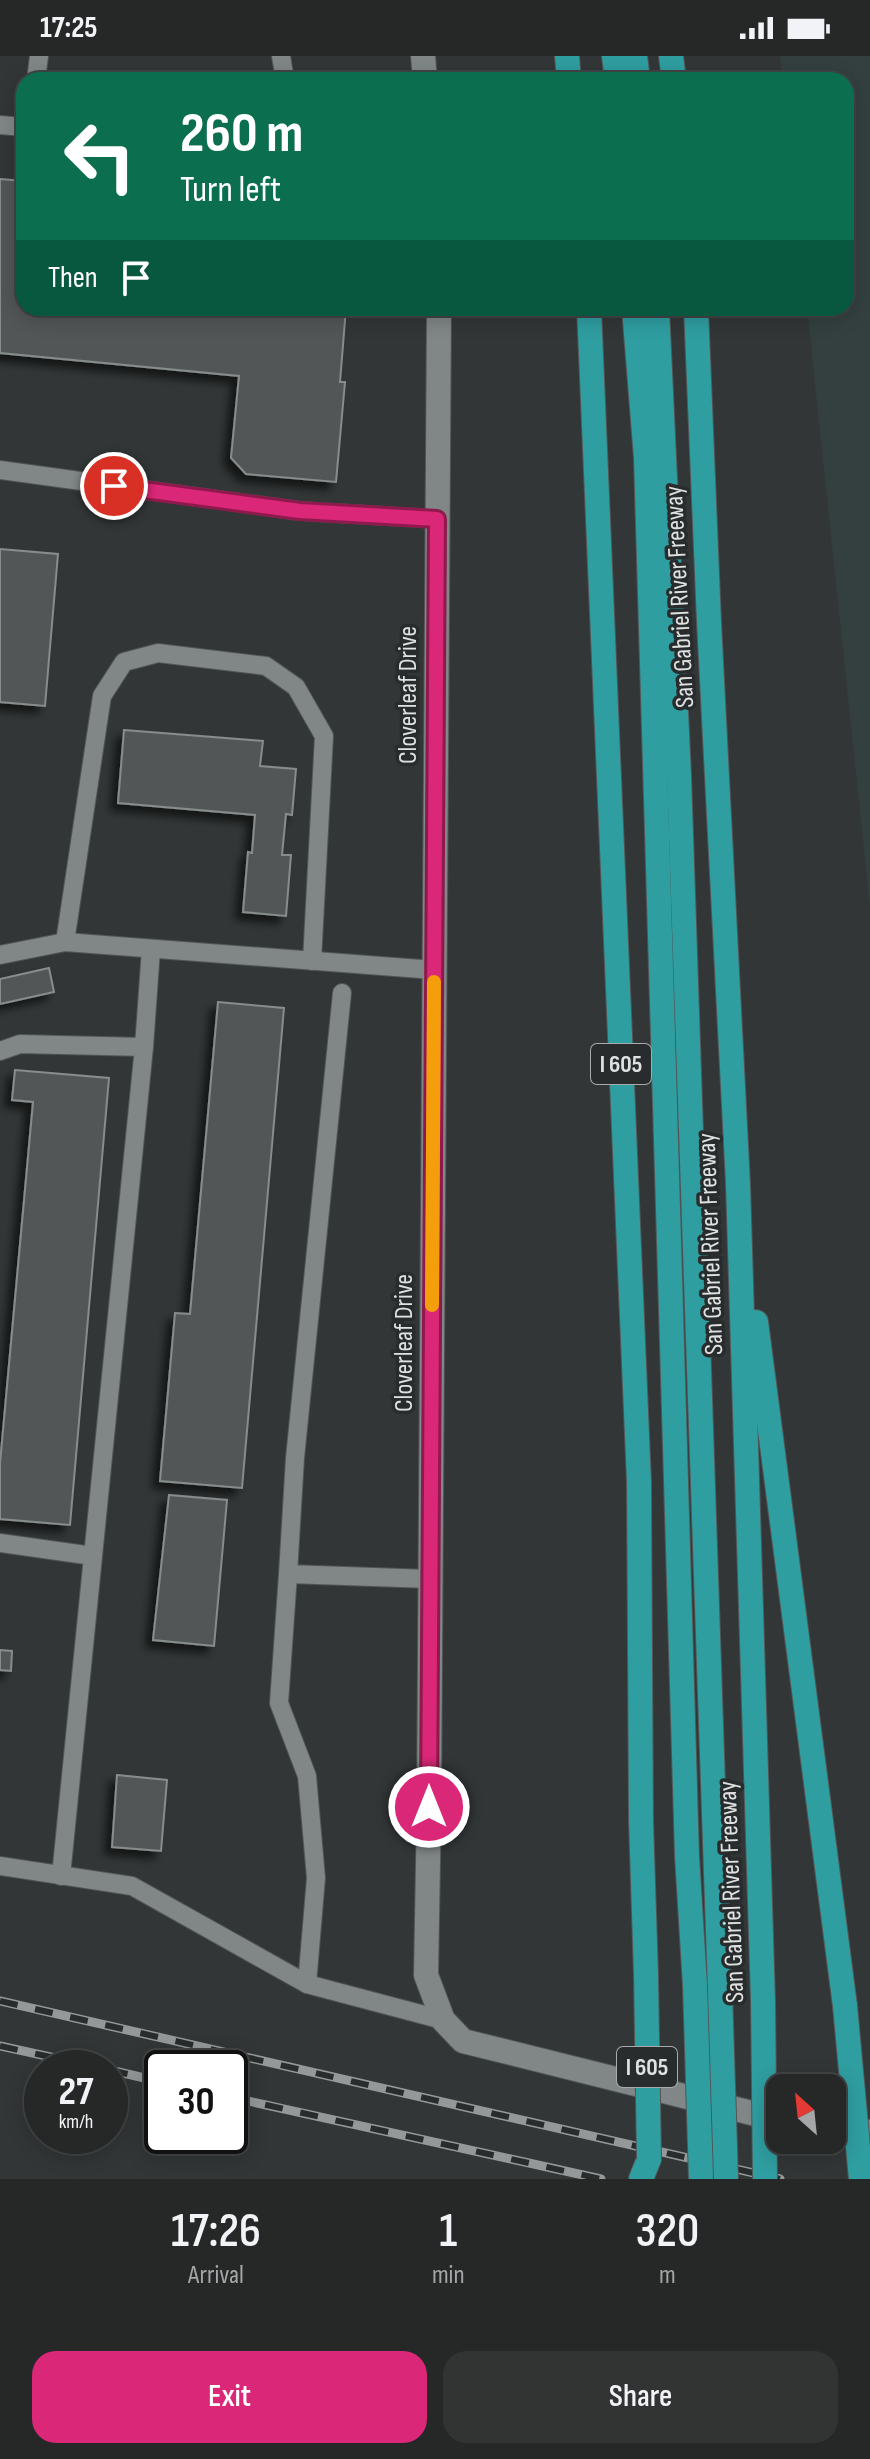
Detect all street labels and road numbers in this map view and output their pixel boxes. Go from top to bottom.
street label: San Gabriel River Freeway [659,485,701,709]
street label: Cloverleaf Drive [393,626,424,764]
road number: I 605 [591,1044,651,1084]
street label: San Gabriel River Freeway [692,1132,730,1356]
street label: Cloverleaf Drive [389,1274,420,1412]
street label: San Gabriel River Freeway [713,1780,751,2004]
road number: I 605 [617,2047,677,2087]

